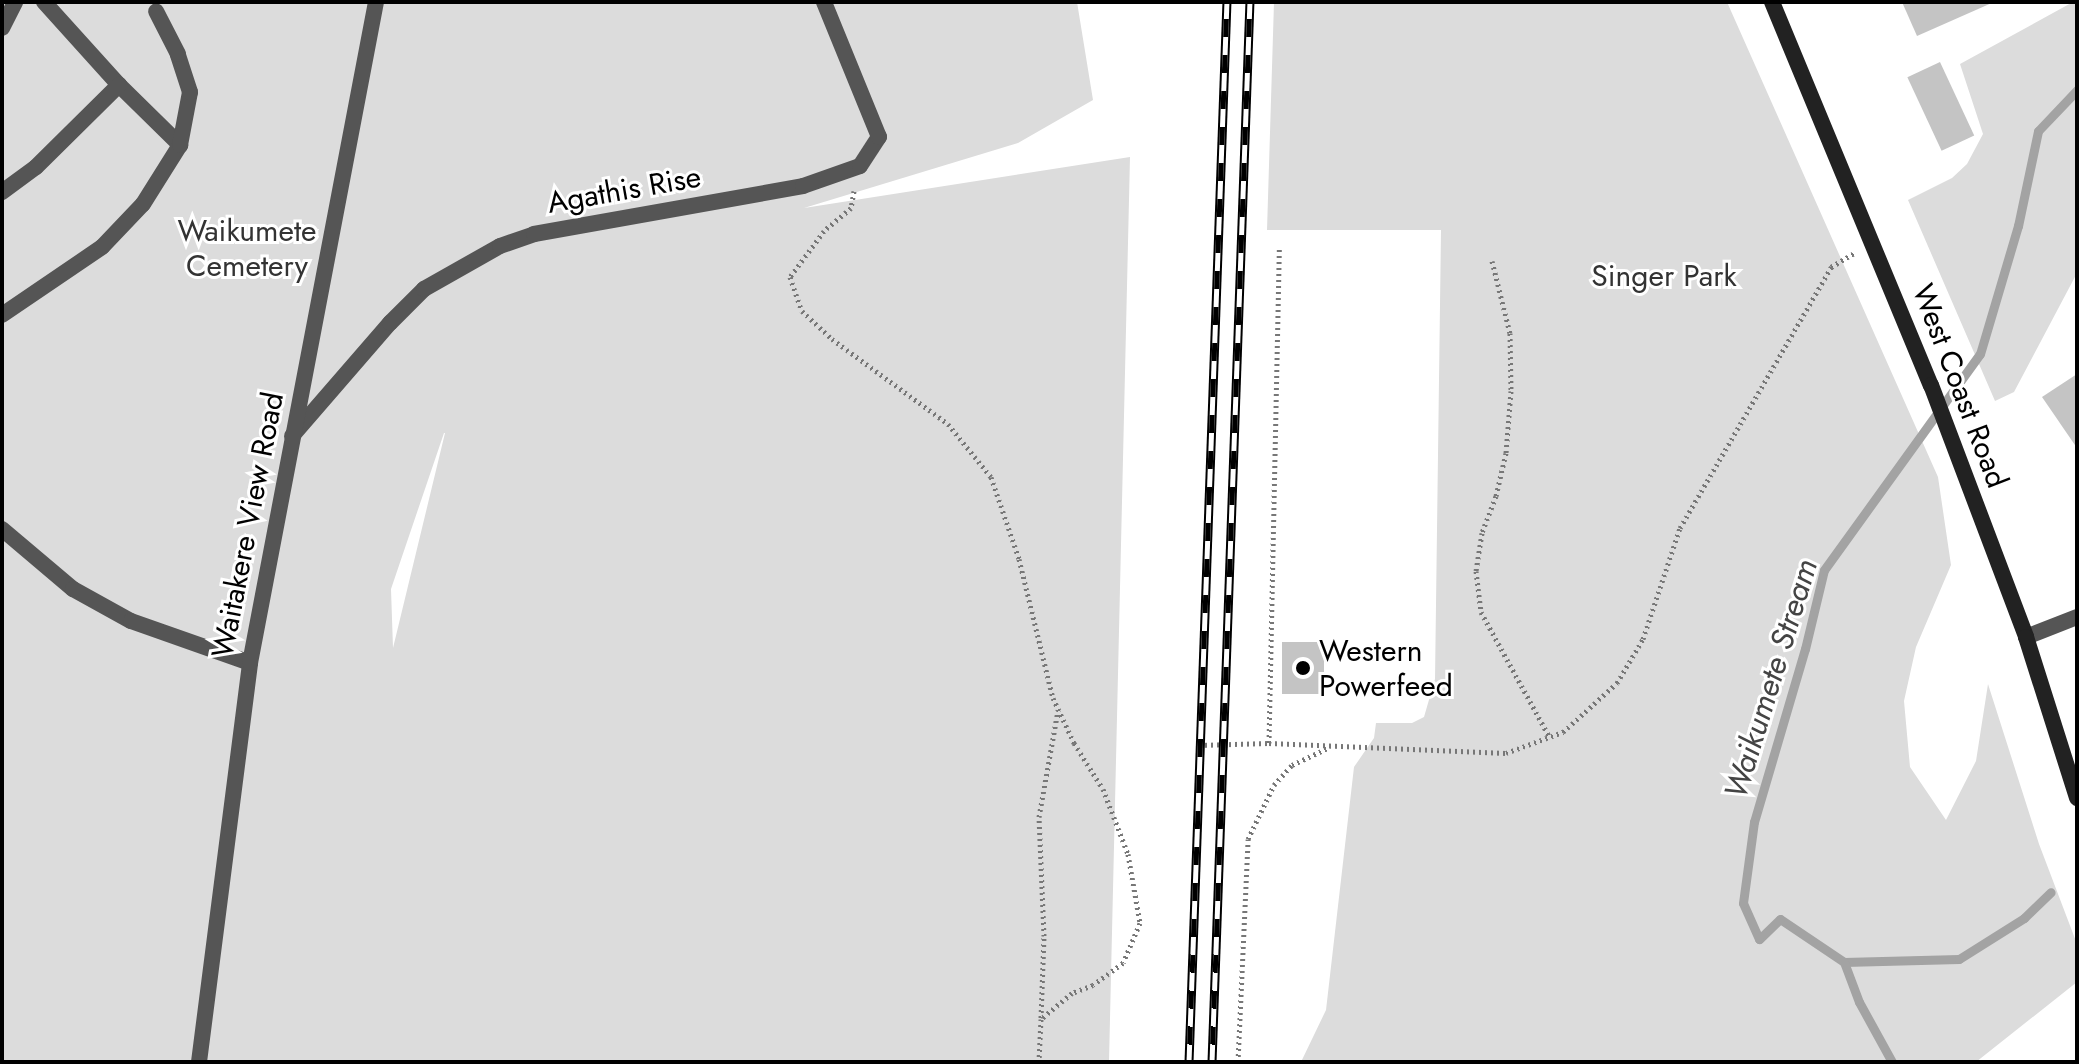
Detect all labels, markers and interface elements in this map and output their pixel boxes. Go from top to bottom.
street label: Agathis Rise [544,159,704,221]
park label: Waikumete Cemetery [177,213,317,284]
park label: Singer Park [1591,258,1737,294]
street label: West Coast Road [1905,279,2015,493]
street label: Waitakere View Road [205,389,291,661]
water label: Waikumete Stream [1716,554,1826,804]
place label: Western Powerfeed [1319,633,1453,704]
marker: Western Powerfeed [1294,659,1312,677]

